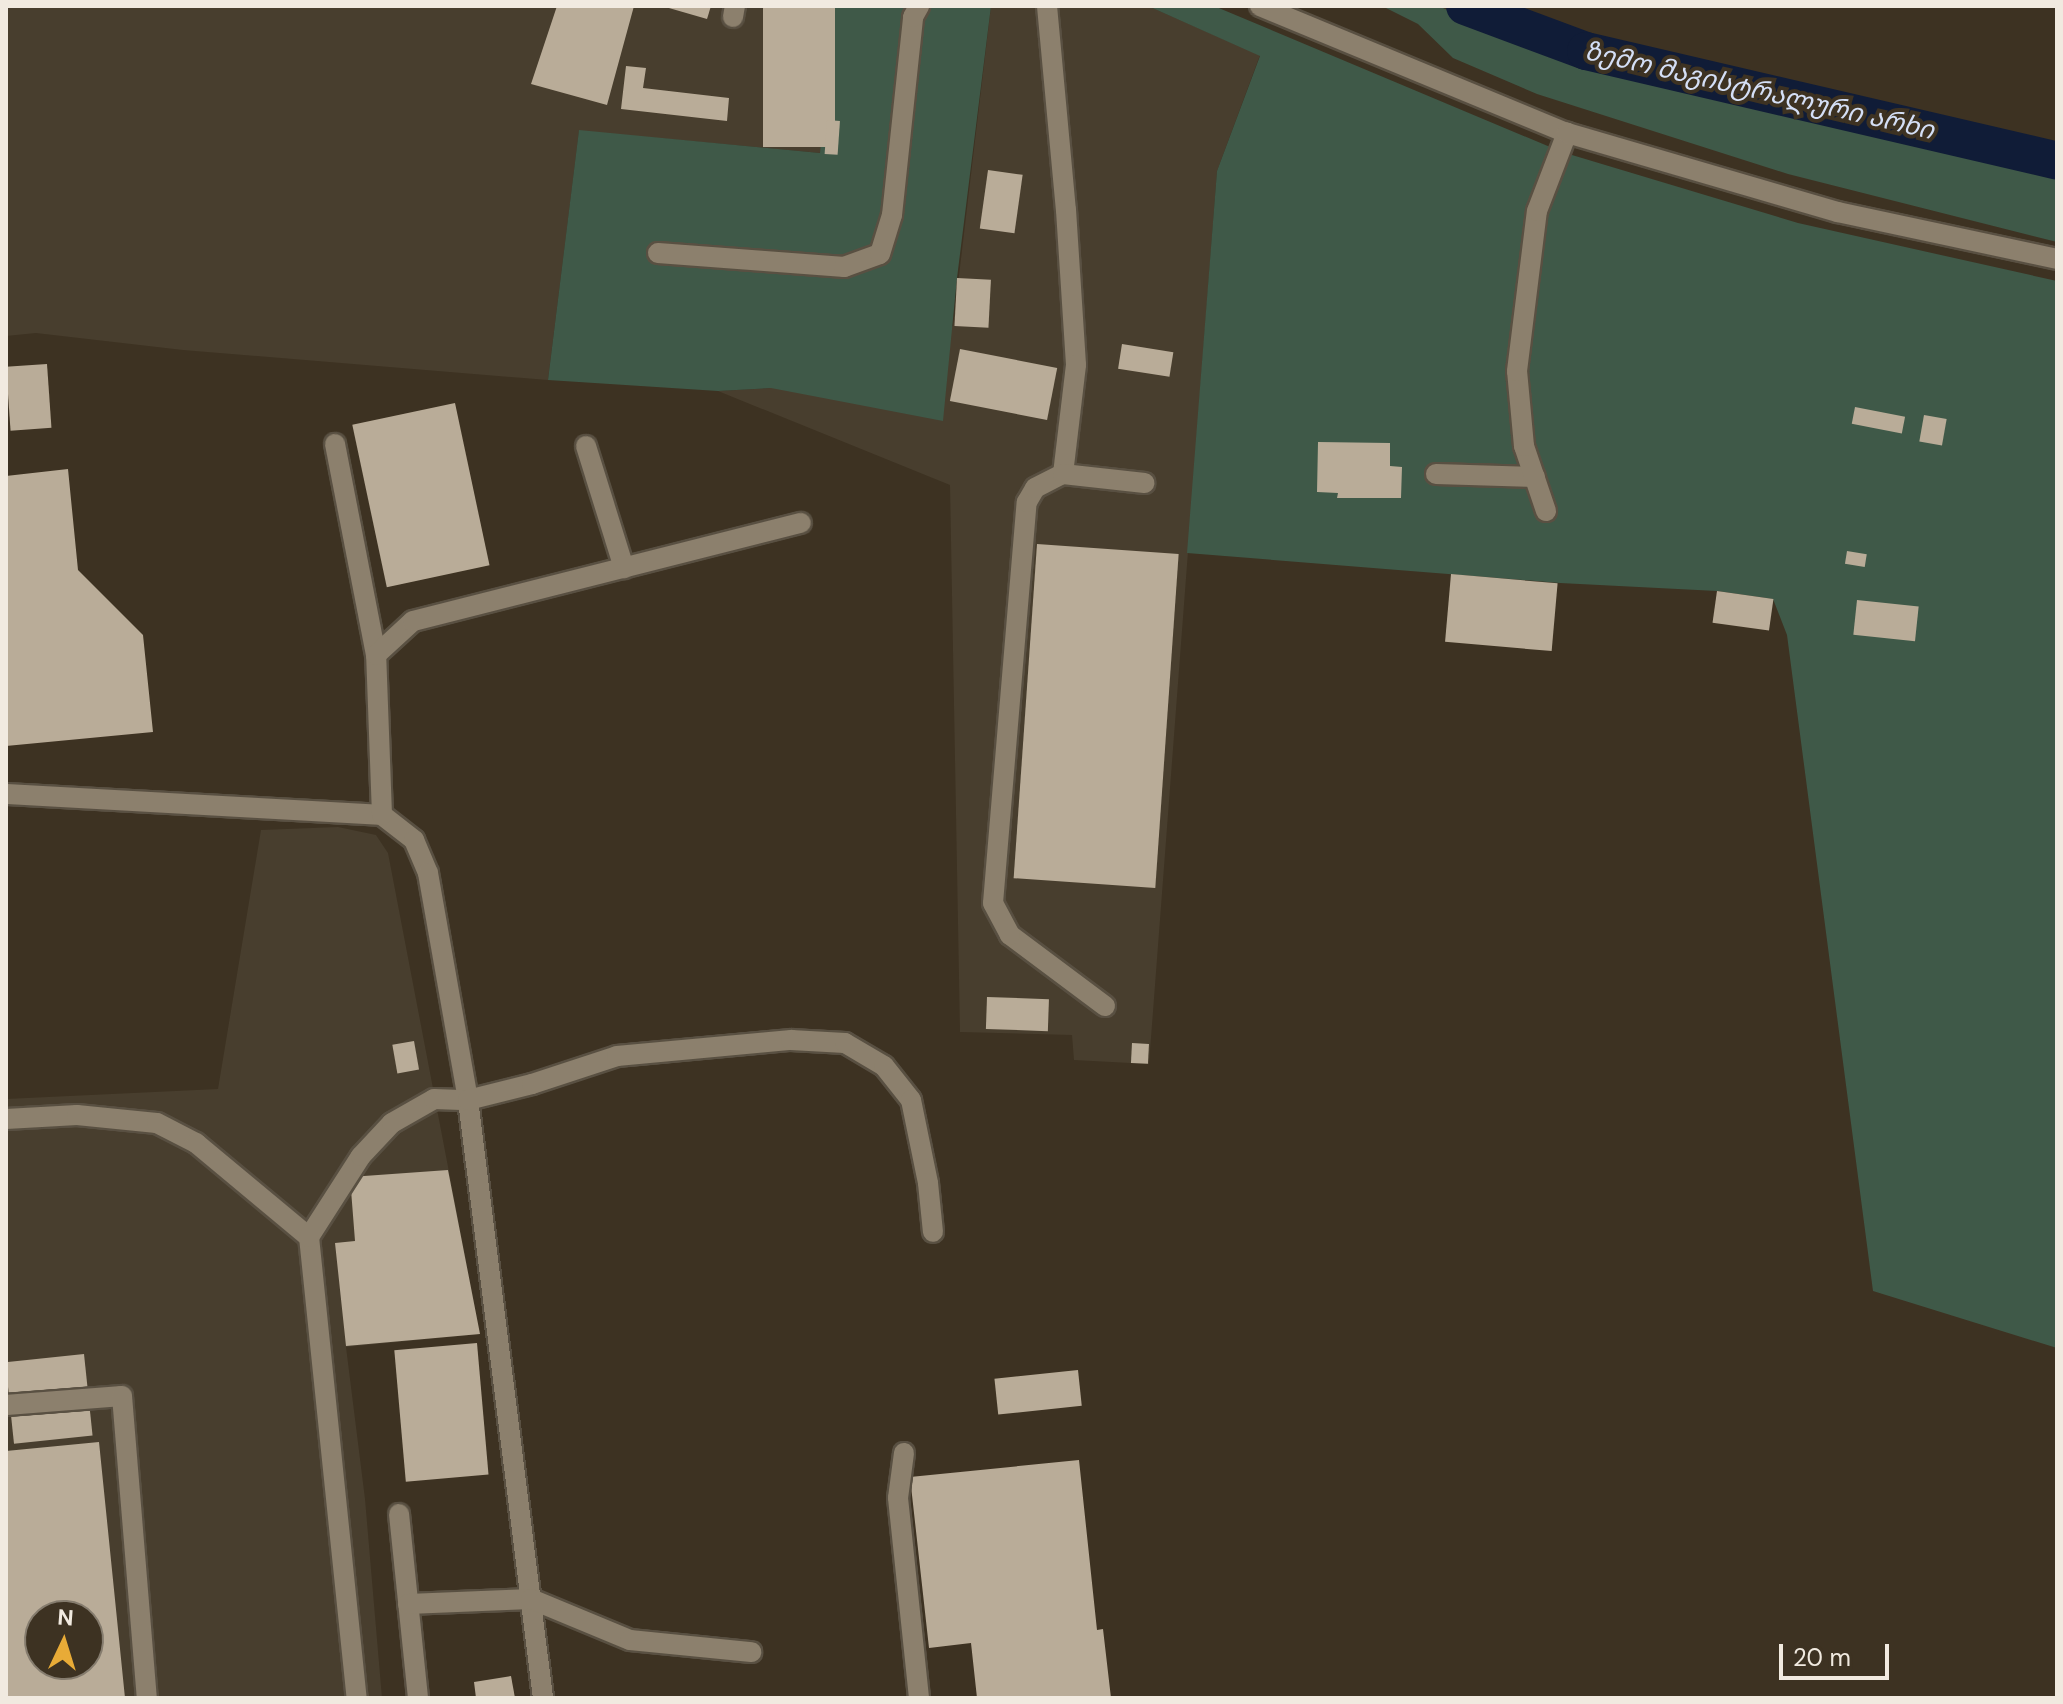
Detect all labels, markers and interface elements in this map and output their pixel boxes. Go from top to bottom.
water label: ზემო მაგისტრალური არხი [1581,36,1937,146]
north arrow [24,1600,104,1680]
text: N [57,1603,75,1633]
scale bar [1783,1628,1893,1678]
text: 20 m [1793,1642,1851,1673]

